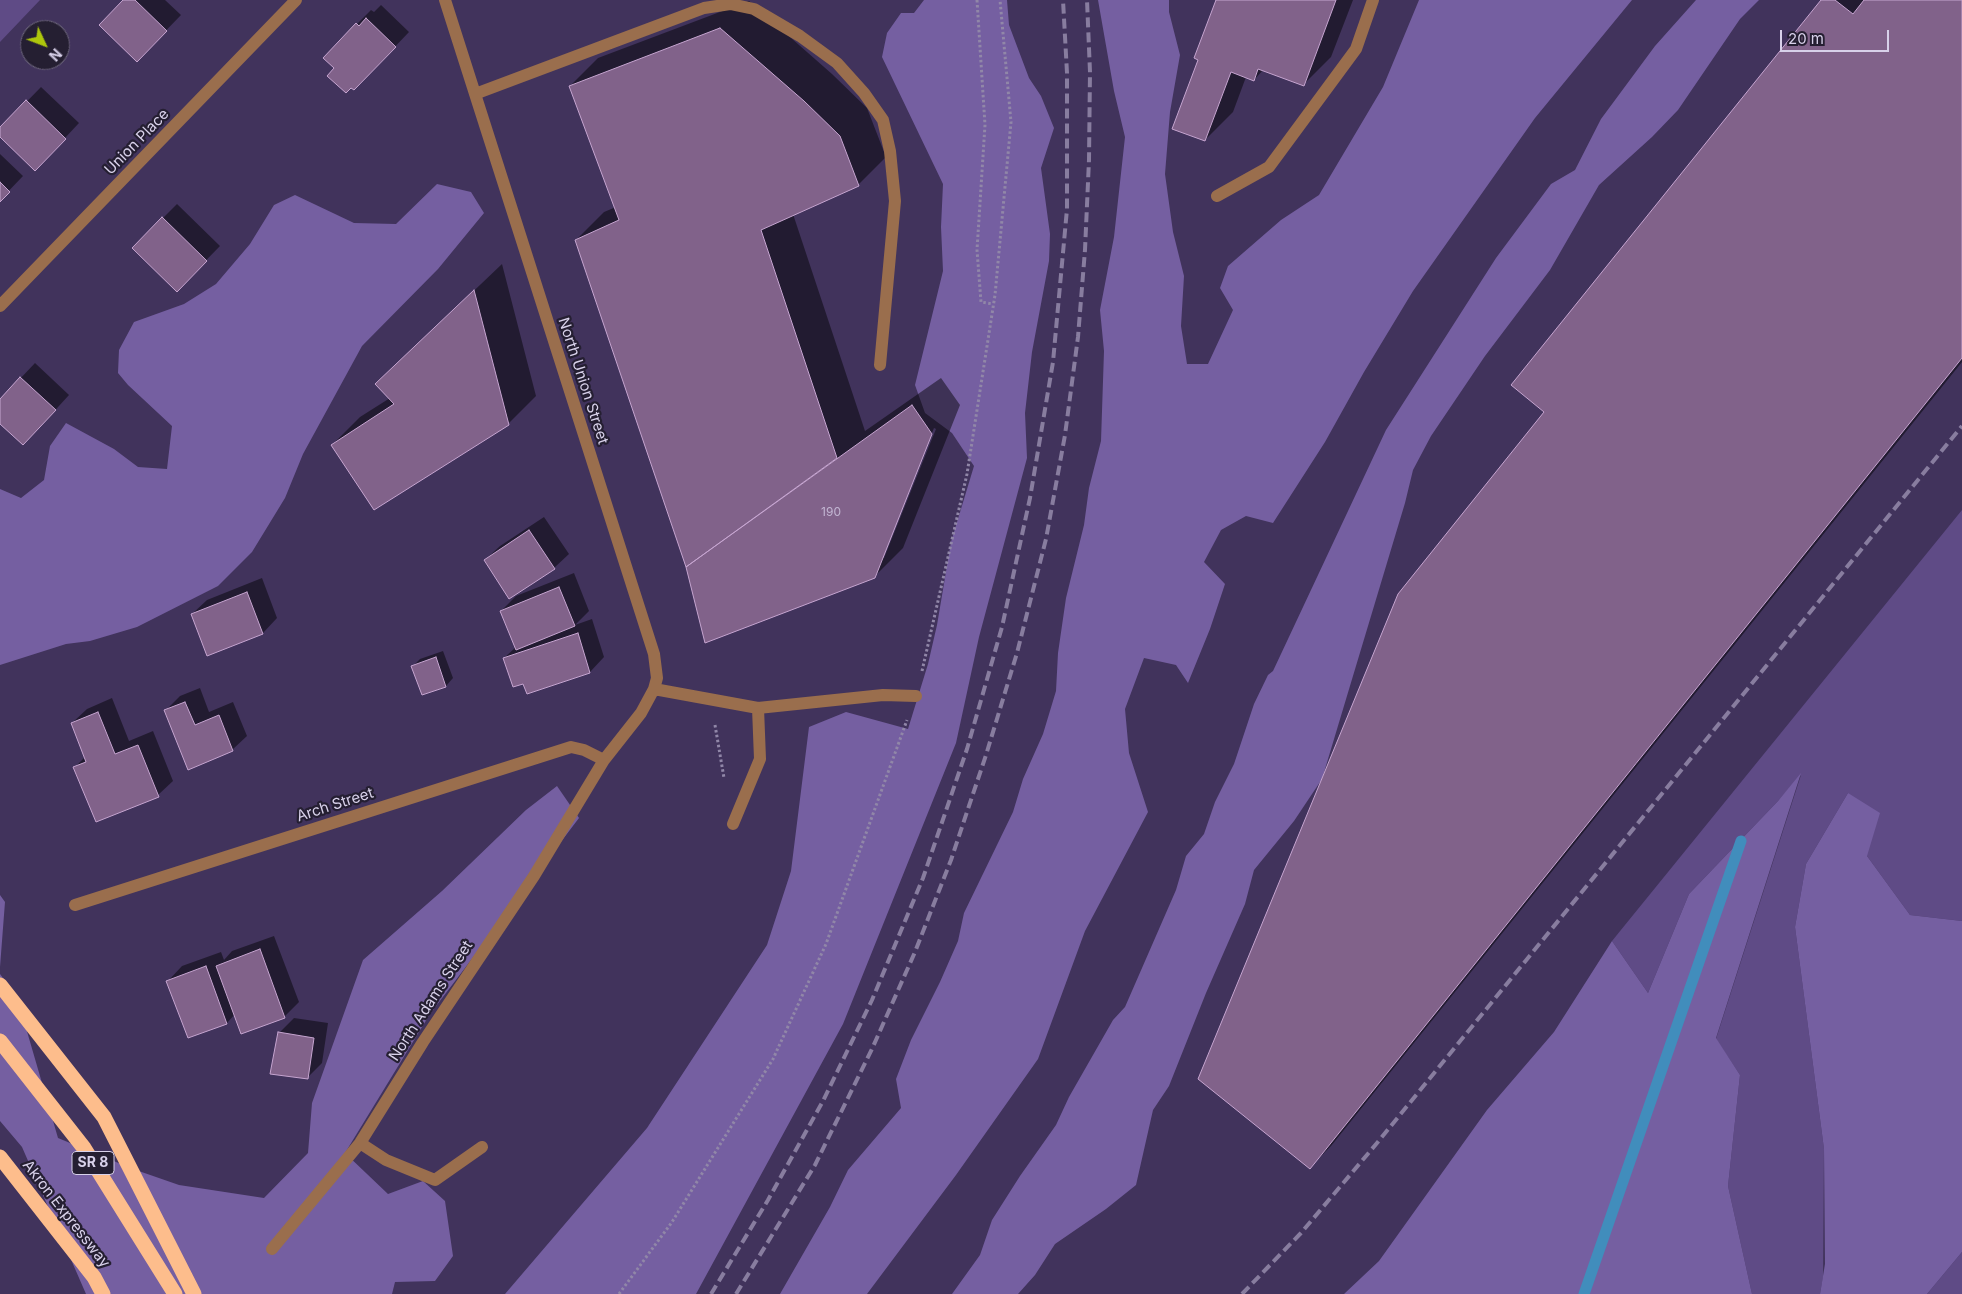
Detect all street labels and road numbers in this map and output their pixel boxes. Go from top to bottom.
street label: Union Place [101,105,173,179]
street label: North Union Street [554,315,612,447]
street label: Arch Street [294,784,376,826]
street label: North Adams Street [385,938,477,1064]
road number: SR 8 [72,1152,114,1174]
street label: Akron Expressway [18,1157,114,1271]

